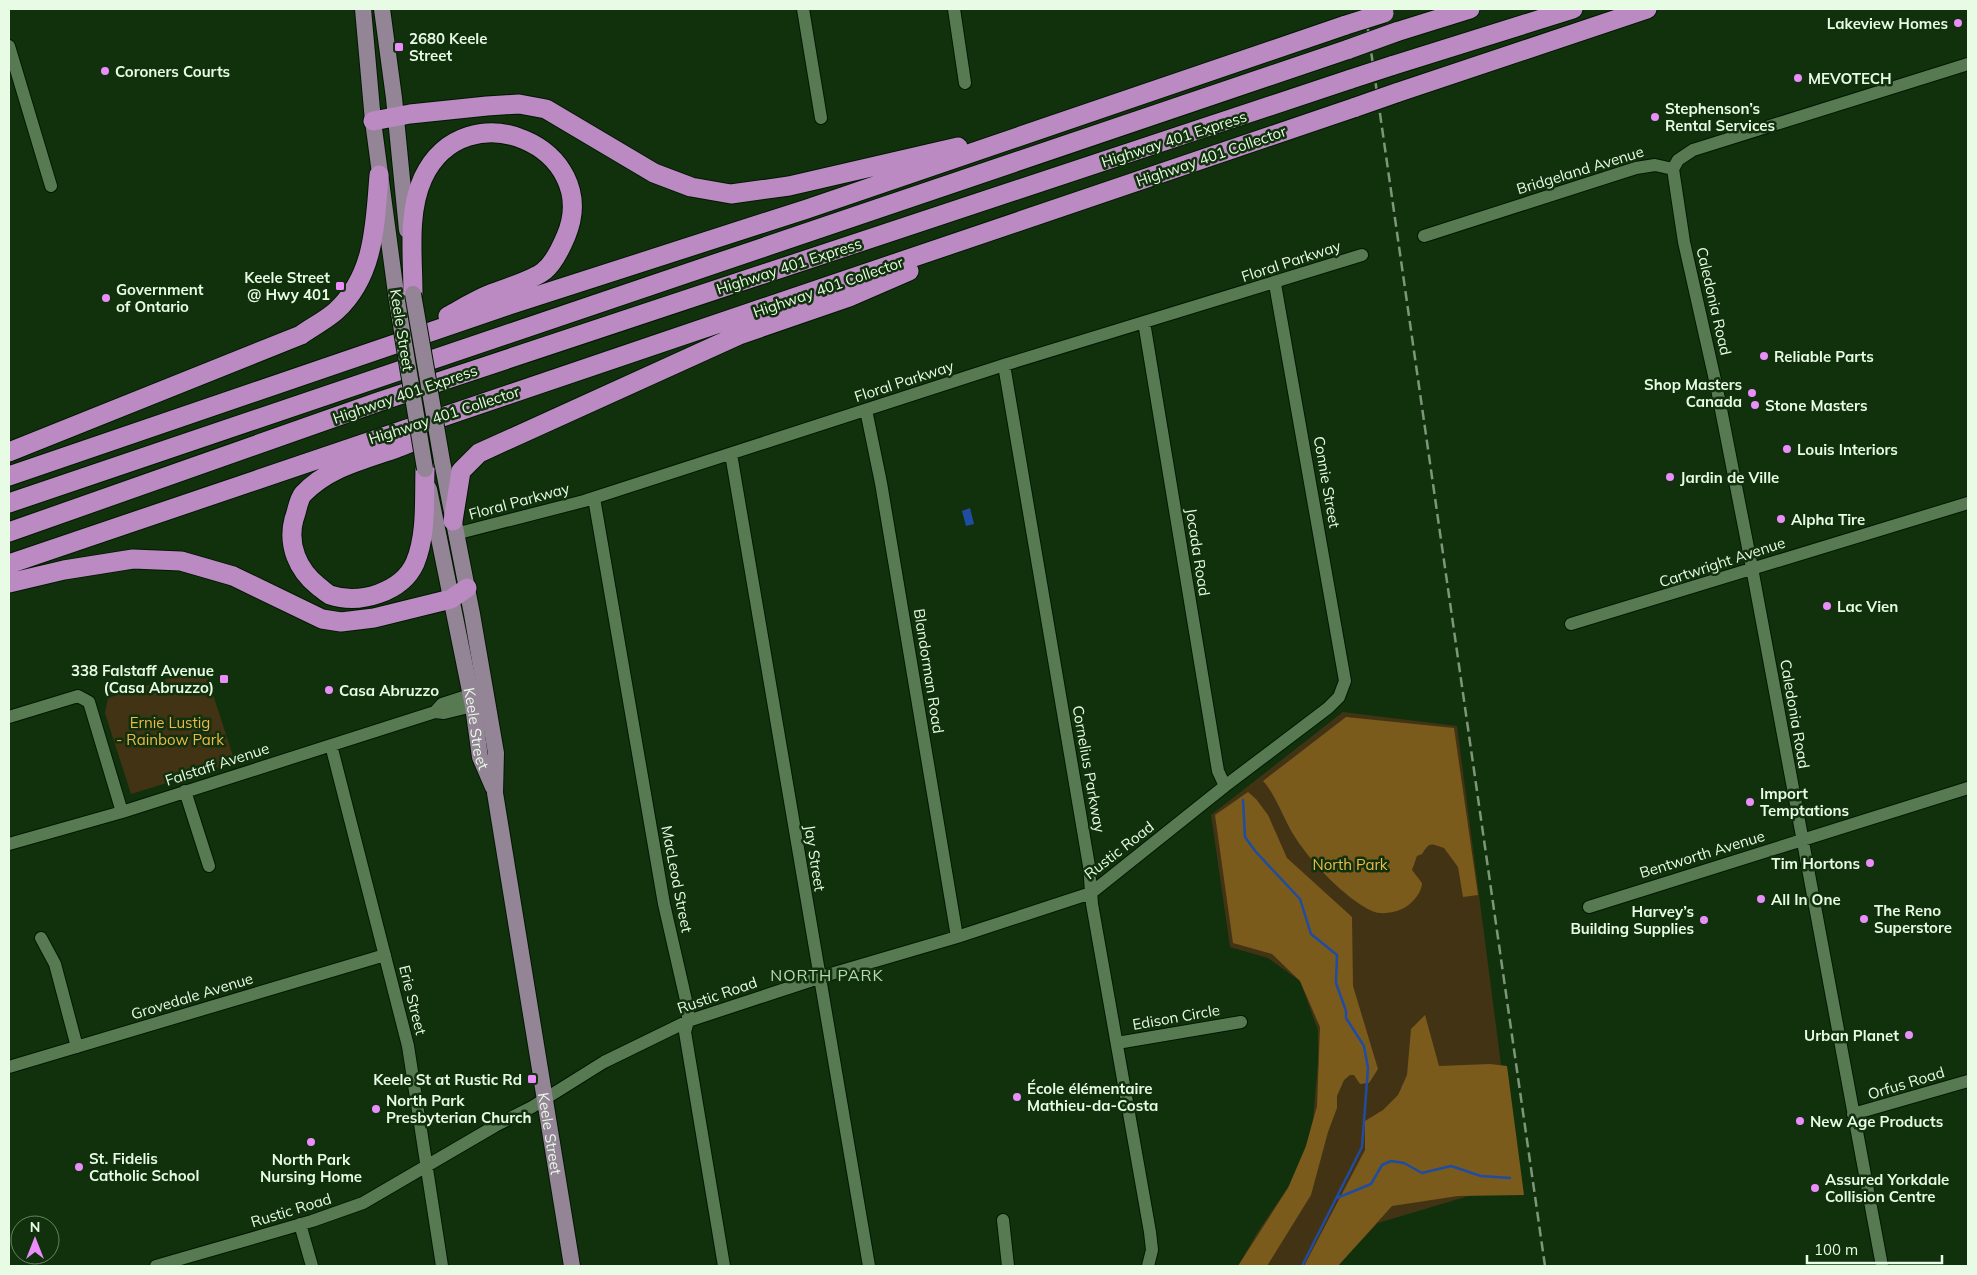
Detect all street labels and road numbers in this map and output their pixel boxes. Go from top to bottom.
street label: Highway 401 Express [1099,107,1249,171]
street label: Highway 401 Collector [1133,121,1289,191]
street label: Bridgeland Avenue [1514,142,1646,198]
street label: Highway 401 Express [714,234,864,298]
street label: Floral Parkway [1239,236,1343,286]
street label: Caledonia Road [1692,245,1736,357]
street label: Highway 401 Collector [750,252,906,322]
street label: Keele Street [386,288,418,372]
street label: Floral Parkway [852,356,956,406]
street label: Highway 401 Express [330,360,480,428]
street label: Highway 401 Collector [366,381,522,448]
street label: Connie Street [1310,435,1344,529]
street label: Floral Parkway [467,478,571,524]
street label: Jocada Road [1182,507,1214,597]
street label: Cartwright Avenue [1657,533,1787,591]
street label: Blandorman Road [910,607,948,735]
street label: Caledonia Road [1776,658,1814,770]
street label: Keele Street [460,686,494,772]
street label: Cornelius Parkway [1068,704,1110,834]
street label: Falstaff Avenue [163,738,271,790]
street label: Rustic Road [1080,817,1158,883]
street label: Jay Street [800,823,830,893]
street label: MacLeod Street [657,824,697,934]
street label: Bentworth Avenue [1637,826,1767,882]
street label: Erie Street [395,963,431,1037]
street label: Grovedale Avenue [129,968,255,1024]
street label: Rustic Road [675,972,759,1018]
street label: Edison Circle [1131,1000,1221,1034]
street label: Orfus Road [1865,1062,1947,1104]
street label: Keele Street [534,1091,566,1176]
street label: Rustic Road [248,1189,334,1231]

